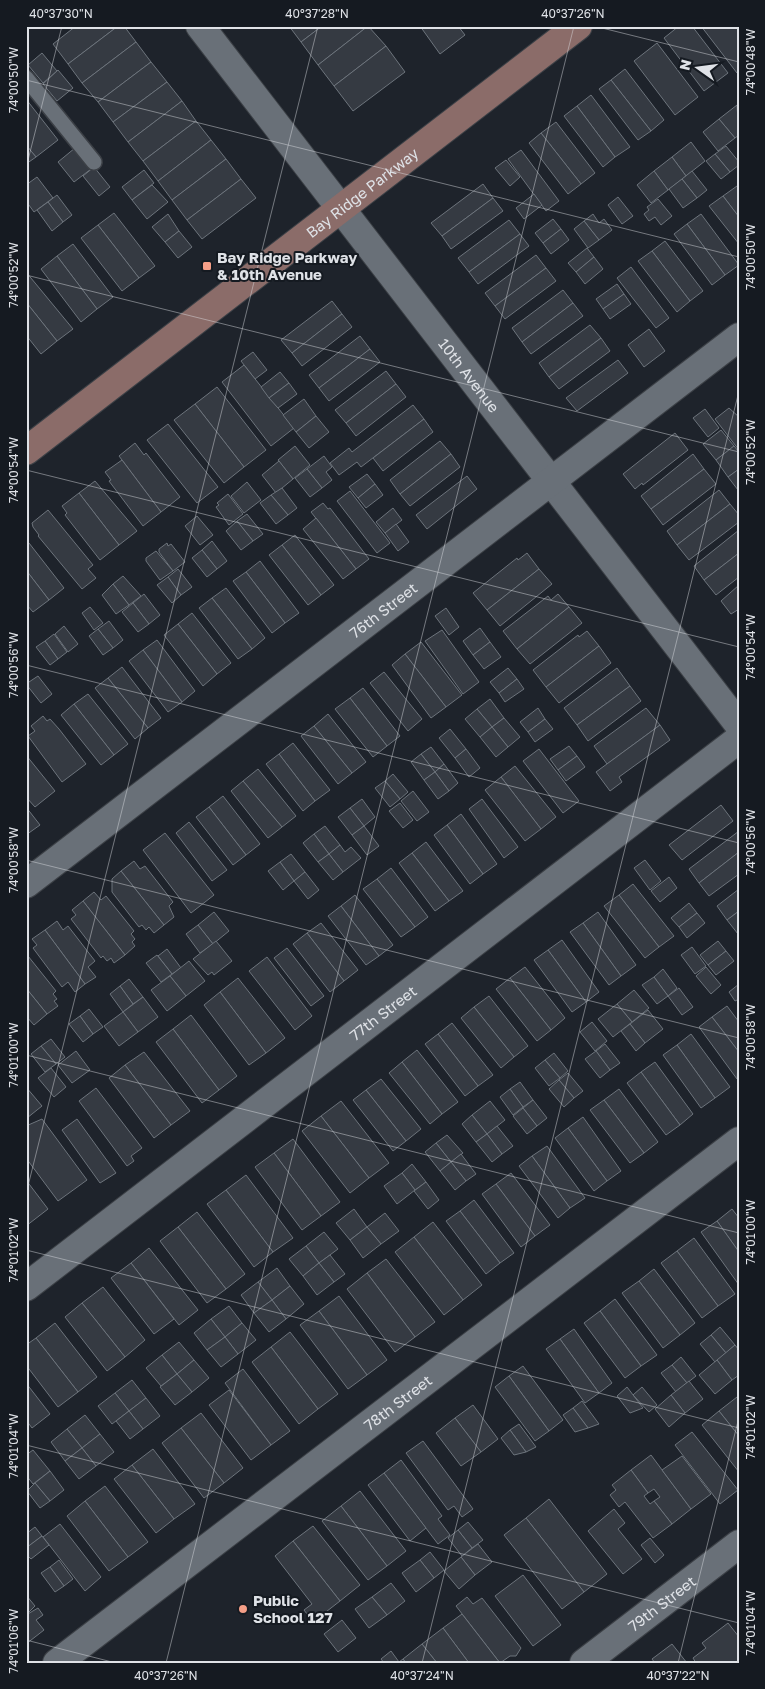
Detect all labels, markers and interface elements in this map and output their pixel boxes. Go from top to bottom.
text: 40°37'30"N [29,6,93,21]
text: 40°37'28"N [285,6,349,21]
text: 40°37'26"N [541,6,605,21]
text: 74°00'48"W [743,28,758,95]
north arrow [672,42,722,92]
text: 74°00'50"W [6,46,21,113]
text: N [675,58,694,72]
street label: Bay Ridge Parkway [302,143,422,241]
text: 74°00'50"W [743,223,758,290]
text: 74°00'52"W [6,242,21,308]
place label: Bay Ridge Parkway & 10th Avenue [217,248,357,283]
marker: Bay Ridge Parkway & 10th Avenue [201,260,213,272]
street label: 10th Avenue [435,335,504,416]
text: 74°00'52"W [743,419,758,485]
text: 74°00'54"W [6,437,21,503]
street label: 76th Street [346,578,420,642]
text: 74°00'54"W [743,614,758,680]
text: 74°00'56"W [6,632,21,698]
text: 74°00'56"W [743,809,758,875]
text: 74°00'58"W [6,827,21,893]
street label: 77th Street [346,981,420,1044]
text: 74°00'58"W [743,1004,758,1070]
text: 74°01'00"W [6,1022,21,1087]
text: 74°01'00"W [743,1199,758,1264]
text: 74°01'02"W [6,1217,21,1282]
street label: 78th Street [360,1371,435,1434]
text: 74°01'02"W [743,1394,758,1459]
text: 74°01'04"W [6,1413,21,1478]
street label: 79th Street [624,1572,699,1635]
text: 74°01'04"W [743,1590,758,1655]
place label: Public School 127 [253,1591,333,1626]
marker: Public School 127 [237,1603,249,1615]
text: 74°01'06"W [6,1608,21,1673]
text: 40°37'26"N [134,1668,198,1683]
text: 40°37'24"N [390,1668,454,1683]
text: 40°37'22"N [646,1668,710,1683]

